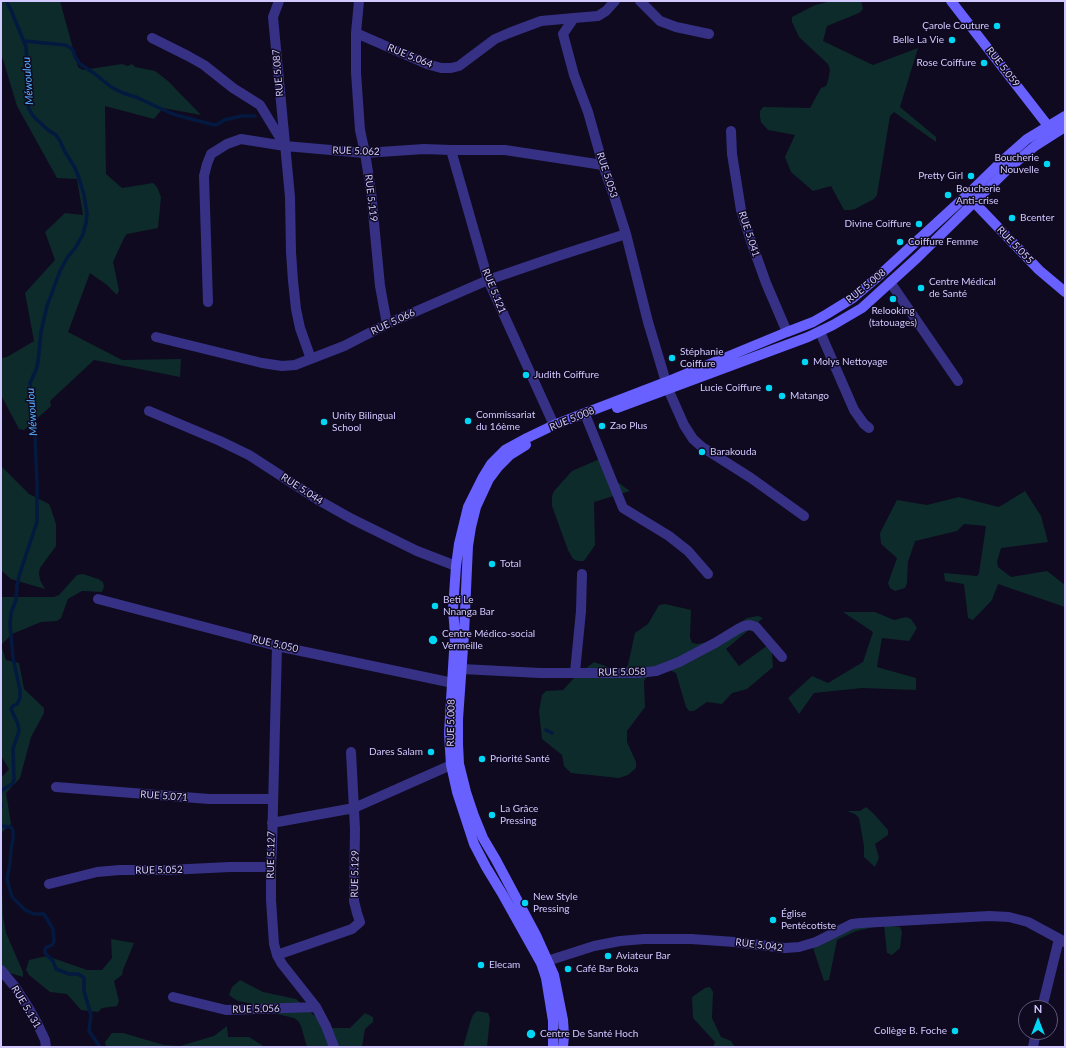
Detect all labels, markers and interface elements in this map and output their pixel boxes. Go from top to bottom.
place label: Çarole Couture [922,20,989,32]
marker: Çarole Couture [992,21,1002,31]
place label: Belle La Vie [893,34,944,46]
marker: Belle La Vie [947,35,957,45]
street label: RUE 5.064 [386,42,434,70]
street label: RUE 5.059 [984,45,1022,89]
street label: RUE 5.087 [270,49,286,97]
water label: Méwoulou [20,57,36,105]
place label: Rose Coiffure [917,57,976,69]
marker: Rose Coiffure [979,58,989,68]
street label: RUE 5.062 [332,144,380,158]
street label: RUE 5.053 [594,151,620,199]
place label: Boucherie Nouvelle [994,152,1039,176]
marker: Boucherie Nouvelle [1042,159,1052,169]
place label: Pretty Girl [918,170,963,182]
marker: Pretty Girl [966,171,976,181]
street label: RUE 5.119 [362,174,380,222]
place label: Boucherie Anti-crise [956,183,1001,206]
marker: Boucherie Anti-crise [943,190,953,200]
street label: RUE 5.041 [736,210,762,258]
place label: Bcenter [1020,212,1054,224]
marker: Bcenter [1007,213,1017,223]
place label: Divine Coiffure [845,218,911,230]
marker: Divine Coiffure [914,219,924,229]
street label: RUE 5.055 [994,224,1036,266]
place label: Coiffure Femme [908,236,978,248]
marker: Coiffure Femme [895,237,905,247]
street label: RUE 5.008 [844,266,888,306]
street label: RUE 5.121 [480,267,508,315]
place label: Centre Médical de Santé [929,276,996,300]
marker: Centre Médical de Santé [916,283,926,293]
marker: Relooking (tatouages) [888,294,898,304]
place label: Relooking (tatouages) [869,305,917,328]
street label: RUE 5.066 [369,307,417,337]
place label: Stéphanie Coiffure [680,346,723,370]
marker: Stéphanie Coiffure [667,353,677,363]
place label: Molys Nettoyage [813,356,888,368]
marker: Molys Nettoyage [800,357,810,367]
place label: Judith Coiffure [534,369,599,381]
marker: Judith Coiffure [521,370,531,380]
place label: Lucie Coiffure [700,382,761,394]
marker: Lucie Coiffure [764,383,774,393]
water label: Méwoulou [24,388,40,436]
place label: Matango [790,390,829,402]
marker: Matango [777,391,787,401]
street label: RUE 5.008 [548,405,596,433]
place label: Commissariat du 16ème [476,409,535,432]
place label: Unity Bilingual School [332,410,396,434]
marker: Commissariat du 16ème [463,416,473,426]
marker: Unity Bilingual School [319,417,329,427]
place label: Zao Plus [610,420,647,432]
marker: Zao Plus [597,421,607,431]
place label: Barakouda [710,446,756,458]
marker: Barakouda [697,447,707,457]
street label: RUE 5.044 [279,471,325,507]
place label: Total [500,558,521,570]
marker: Total [487,559,497,569]
place label: Beti Le Nnanga Bar [443,594,494,618]
marker: Beti Le Nnanga Bar [430,601,440,611]
place label: Centre Médico-social Vermeille [442,628,535,652]
street label: RUE 5.050 [251,633,299,655]
marker: Centre Médico-social Vermeille [427,634,439,646]
street label: RUE 5.058 [598,666,646,678]
street label: RUE 5.008 [445,699,457,747]
place label: Dares Salam [369,746,423,758]
marker: Dares Salam [426,747,436,757]
place label: Priorité Santé [490,753,550,765]
marker: Priorité Santé [477,754,487,764]
street label: RUE 5.071 [140,788,188,804]
place label: La Grâce Pressing [500,803,538,826]
marker: La Grâce Pressing [487,810,497,820]
street label: RUE 5.127 [265,831,277,879]
street label: RUE 5.129 [349,850,361,898]
street label: RUE 5.052 [135,864,183,876]
place label: New Style Pressing [533,891,578,914]
marker: New Style Pressing [520,898,530,908]
place label: Église Pentécotiste [781,908,836,932]
marker: Église Pentécotiste [768,915,778,925]
street label: RUE 5.042 [735,936,783,954]
place label: Aviateur Bar [616,950,670,962]
marker: Aviateur Bar [603,951,613,961]
place label: Elecam [489,959,520,971]
marker: Elecam [476,960,486,970]
place label: Café Bar Boka [576,963,638,975]
marker: Café Bar Boka [563,964,573,974]
street label: RUE 5.131 [9,984,43,1030]
north arrow [1018,1000,1058,1040]
text: N [1034,1002,1042,1015]
street label: RUE 5.056 [232,1003,280,1015]
place label: Collège B. Foche [874,1025,947,1037]
marker: Collège B. Foche [950,1026,960,1036]
marker: Centre De Santé Hoch [525,1028,537,1040]
place label: Centre De Santé Hoch [540,1028,638,1040]

